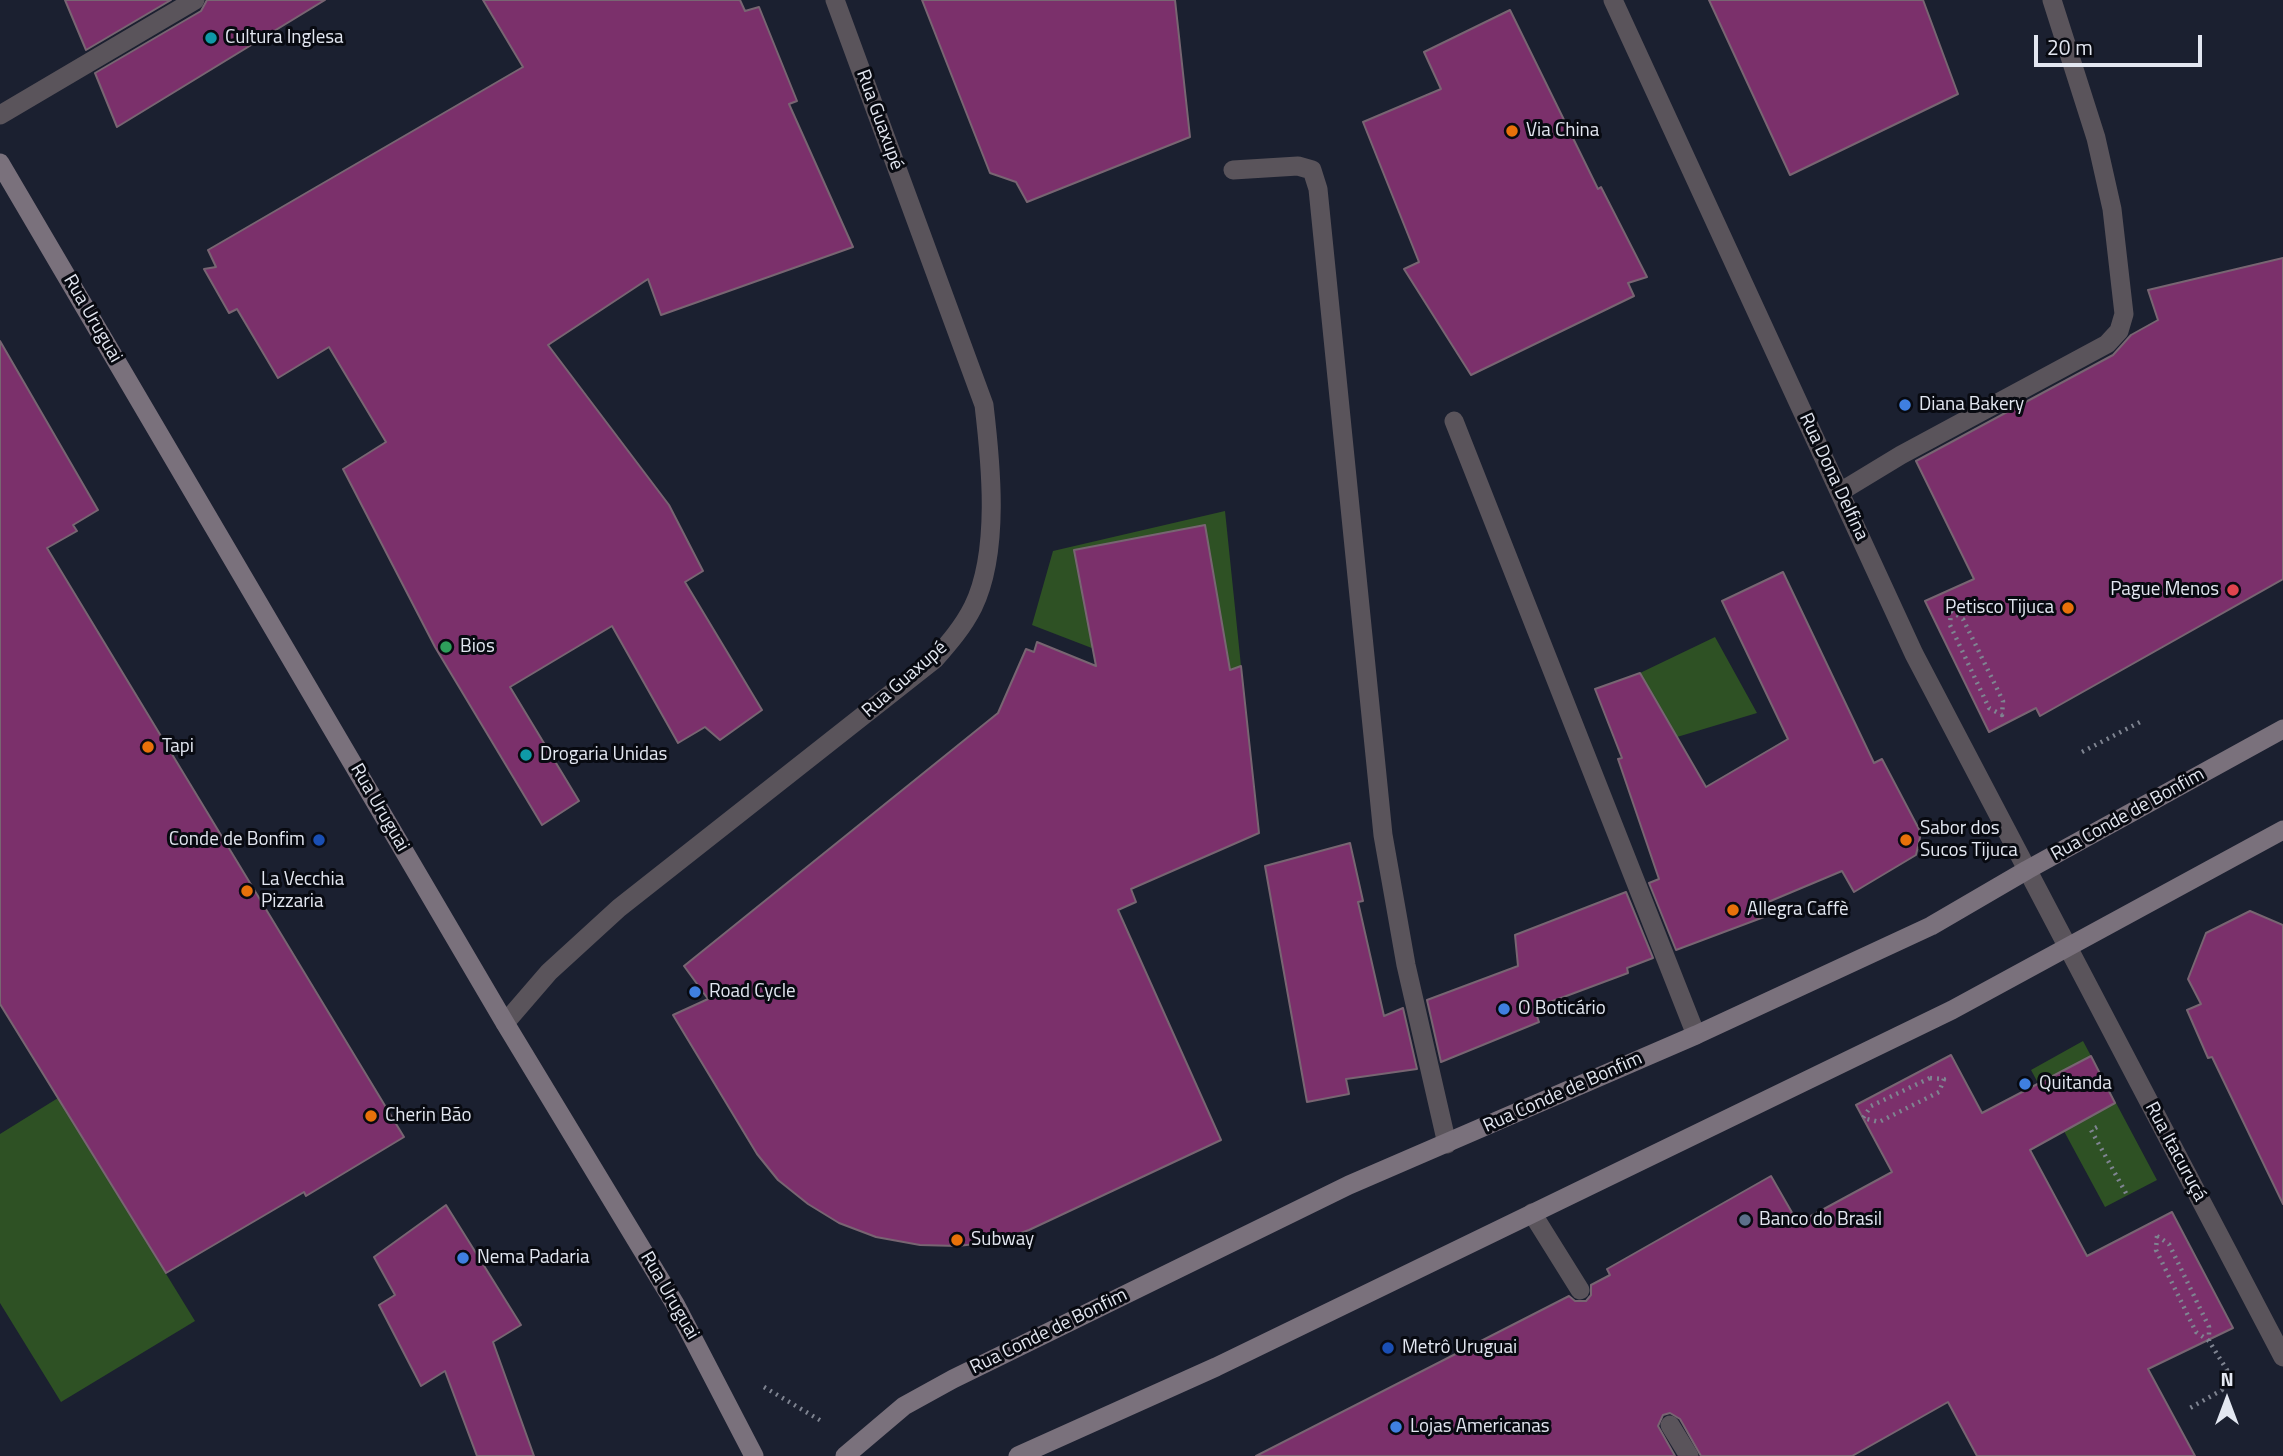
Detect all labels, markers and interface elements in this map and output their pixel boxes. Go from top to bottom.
scale bar [2038,21,2206,65]
place label: Cultura Inglesa [225,27,344,49]
marker: Cultura Inglesa [203,30,219,46]
text: 20 m [2047,31,2093,63]
street label: Rua Guaxupé [850,67,908,173]
place label: Via China [1526,120,1599,142]
marker: Via China [1504,123,1520,139]
street label: Rua Uruguai [58,271,126,367]
place label: Diana Bakery [1919,394,2024,416]
marker: Diana Bakery [1897,397,1913,413]
street label: Rua Dona Delfina [1794,410,1872,544]
place label: Pague Menos [2110,579,2219,601]
marker: Pague Menos [2225,582,2241,598]
place label: Petisco Tijuca [1945,597,2054,619]
marker: Petisco Tijuca [2060,600,2076,616]
place label: Bios [460,636,495,658]
street label: Rua Guaxupé [858,637,952,723]
marker: Bios [438,639,454,655]
place label: Tapi [162,736,194,758]
marker: Tapi [140,739,156,755]
place label: Drogaria Unidas [540,744,667,766]
marker: Drogaria Unidas [518,747,534,763]
street label: Rua Uruguai [345,760,413,856]
street label: Rua Conde de Bonfim [2047,763,2209,867]
place label: Sabor dos Sucos Tijuca [1920,818,2018,862]
place label: Conde de Bonfim [169,829,305,851]
marker: Conde de Bonfim [311,832,327,848]
marker: Sabor dos Sucos Tijuca [1898,832,1914,848]
place label: La Vecchia Pizzaria [261,869,344,913]
marker: La Vecchia Pizzaria [239,883,255,899]
place label: Allegra Caffè [1747,899,1849,921]
marker: Allegra Caffè [1725,902,1741,918]
place label: Road Cycle [709,981,796,1003]
marker: Road Cycle [687,984,703,1000]
place label: O Boticário [1518,998,1606,1020]
marker: O Boticário [1496,1001,1512,1017]
street label: Rua Conde de Bonfim [1480,1048,1646,1138]
place label: Quitanda [2039,1073,2112,1095]
marker: Quitanda [2017,1076,2033,1092]
street label: Rua Itacuruçá [2139,1098,2211,1206]
place label: Cherin Bão [385,1105,472,1127]
marker: Cherin Bão [363,1108,379,1124]
place label: Banco do Brasil [1759,1209,1882,1231]
marker: Banco do Brasil [1737,1212,1753,1228]
place label: Subway [971,1229,1034,1251]
marker: Subway [949,1232,965,1248]
place label: Nema Padaria [477,1247,589,1269]
street label: Rua Uruguai [635,1248,703,1344]
marker: Nema Padaria [455,1250,471,1266]
street label: Rua Conde de Bonfim [967,1284,1131,1380]
place label: Metrô Uruguai [1402,1337,1517,1359]
marker: Metrô Uruguai [1380,1340,1396,1356]
text: N [2220,1364,2234,1393]
north arrow [2192,1365,2262,1435]
place label: Lojas Americanas [1410,1416,1550,1438]
marker: Lojas Americanas [1388,1419,1404,1435]

